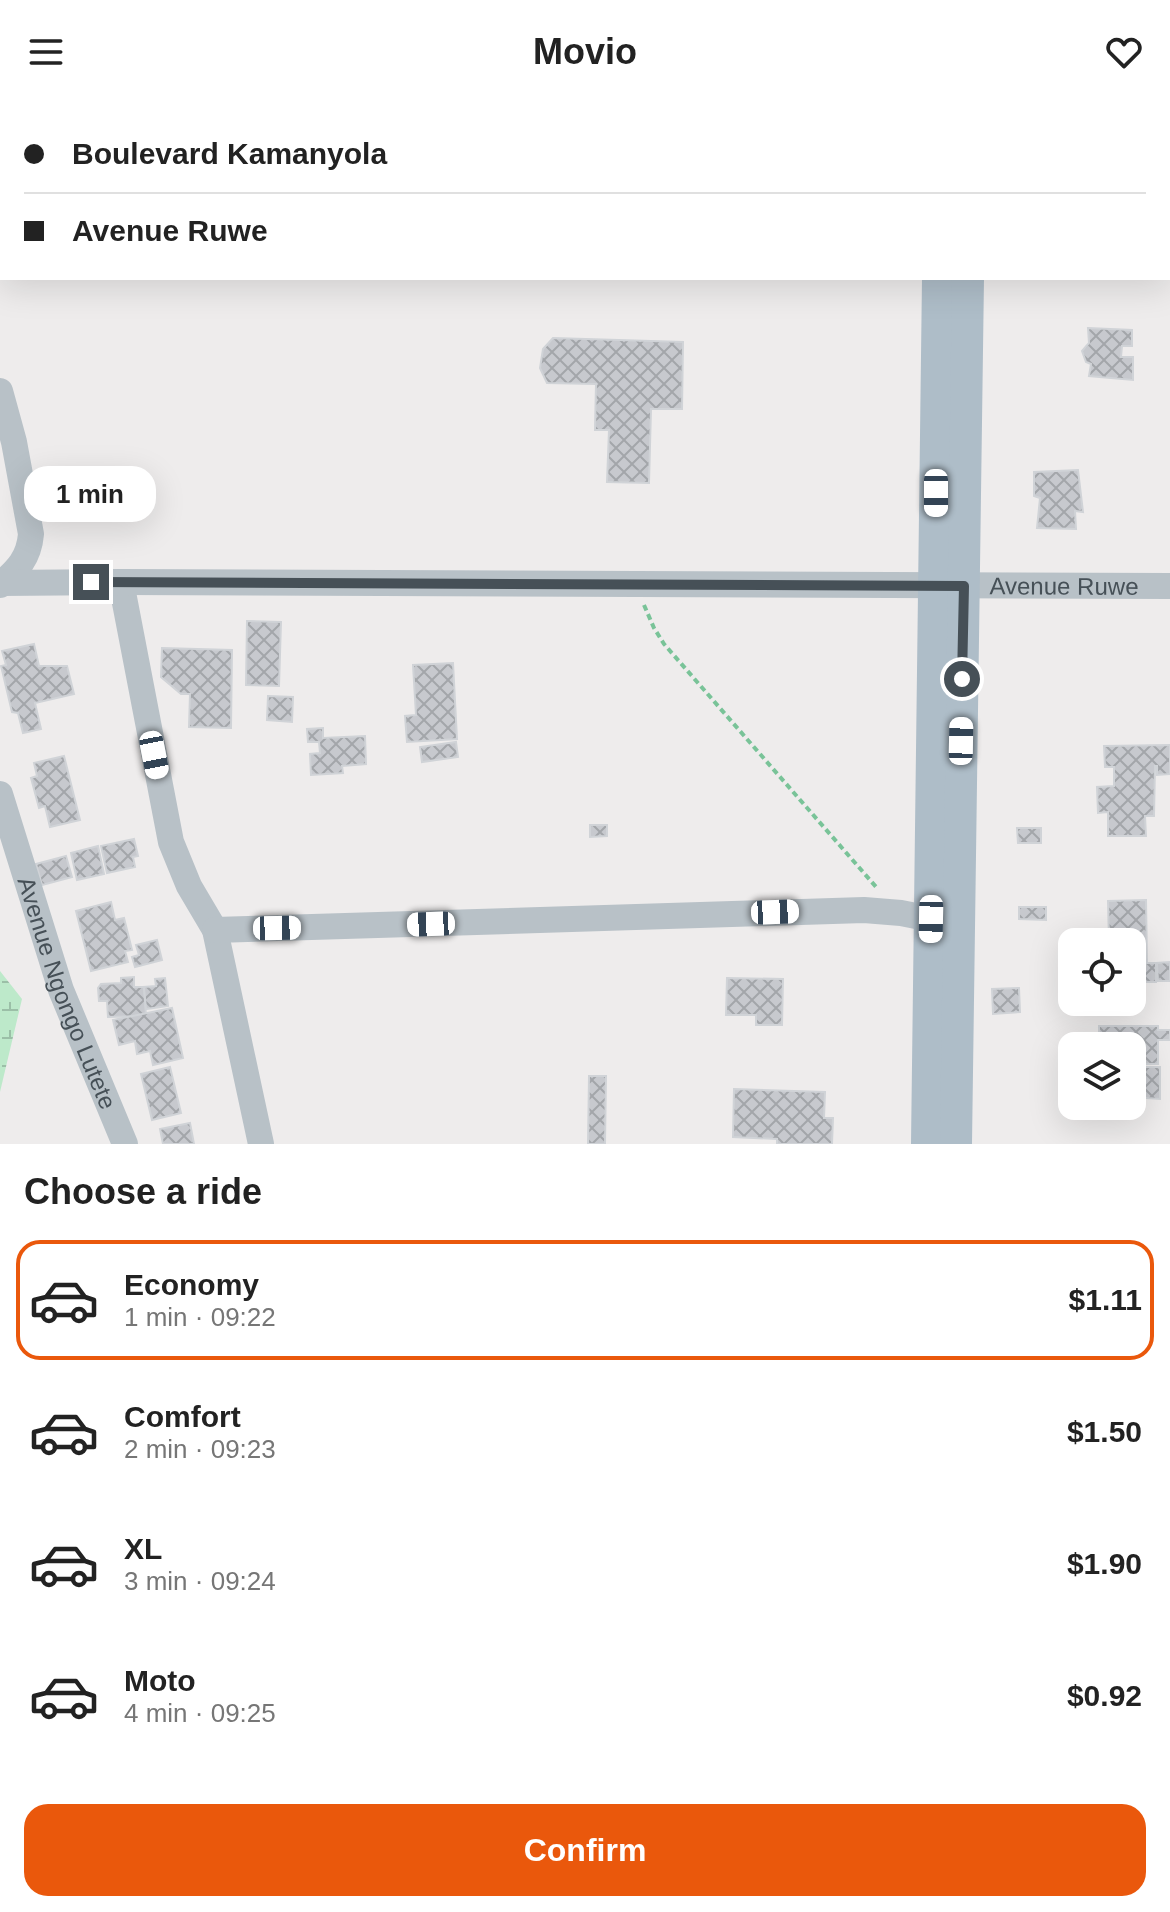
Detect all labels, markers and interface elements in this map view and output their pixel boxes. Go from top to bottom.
icon: menu [24,30,68,74]
icon: heart [1102,30,1146,74]
text: Movio [533,31,637,72]
text: Boulevard Kamanyola [72,137,387,170]
text: Avenue Ruwe [72,214,268,247]
callout: 1 min [25,466,157,522]
car [924,469,948,517]
text: 1 min [56,479,124,509]
route end [73,564,109,600]
street label: Avenue Ruwe [989,572,1139,599]
route start [944,661,980,697]
car [949,717,973,765]
car [138,729,170,781]
street label: Avenue Ngongo Lutete [13,873,122,1113]
car [919,895,943,943]
car [751,899,799,925]
car [407,911,455,937]
car [253,916,301,940]
map controls [1058,928,1146,1120]
button: locate [1058,928,1146,1016]
button: layers [1058,1032,1146,1120]
text: Choose a ride [24,1171,262,1212]
icon: car [28,1264,100,1336]
text: Economy [124,1268,259,1301]
text: $1.11 [1069,1283,1142,1316]
text: 1 min · 09:22 [124,1302,276,1332]
icon: car [28,1396,100,1468]
text: Comfort [124,1400,241,1433]
text: $1.50 [1067,1415,1142,1448]
text: 2 min · 09:23 [124,1434,276,1464]
icon: car [28,1528,100,1600]
text: XL [124,1532,162,1565]
text: $1.90 [1067,1547,1142,1580]
text: 3 min · 09:24 [124,1566,276,1596]
icon: car [28,1660,100,1732]
text: Moto [124,1664,196,1697]
text: $0.92 [1067,1679,1142,1712]
text: 4 min · 09:25 [124,1698,276,1728]
button: Confirm [24,1804,1146,1896]

